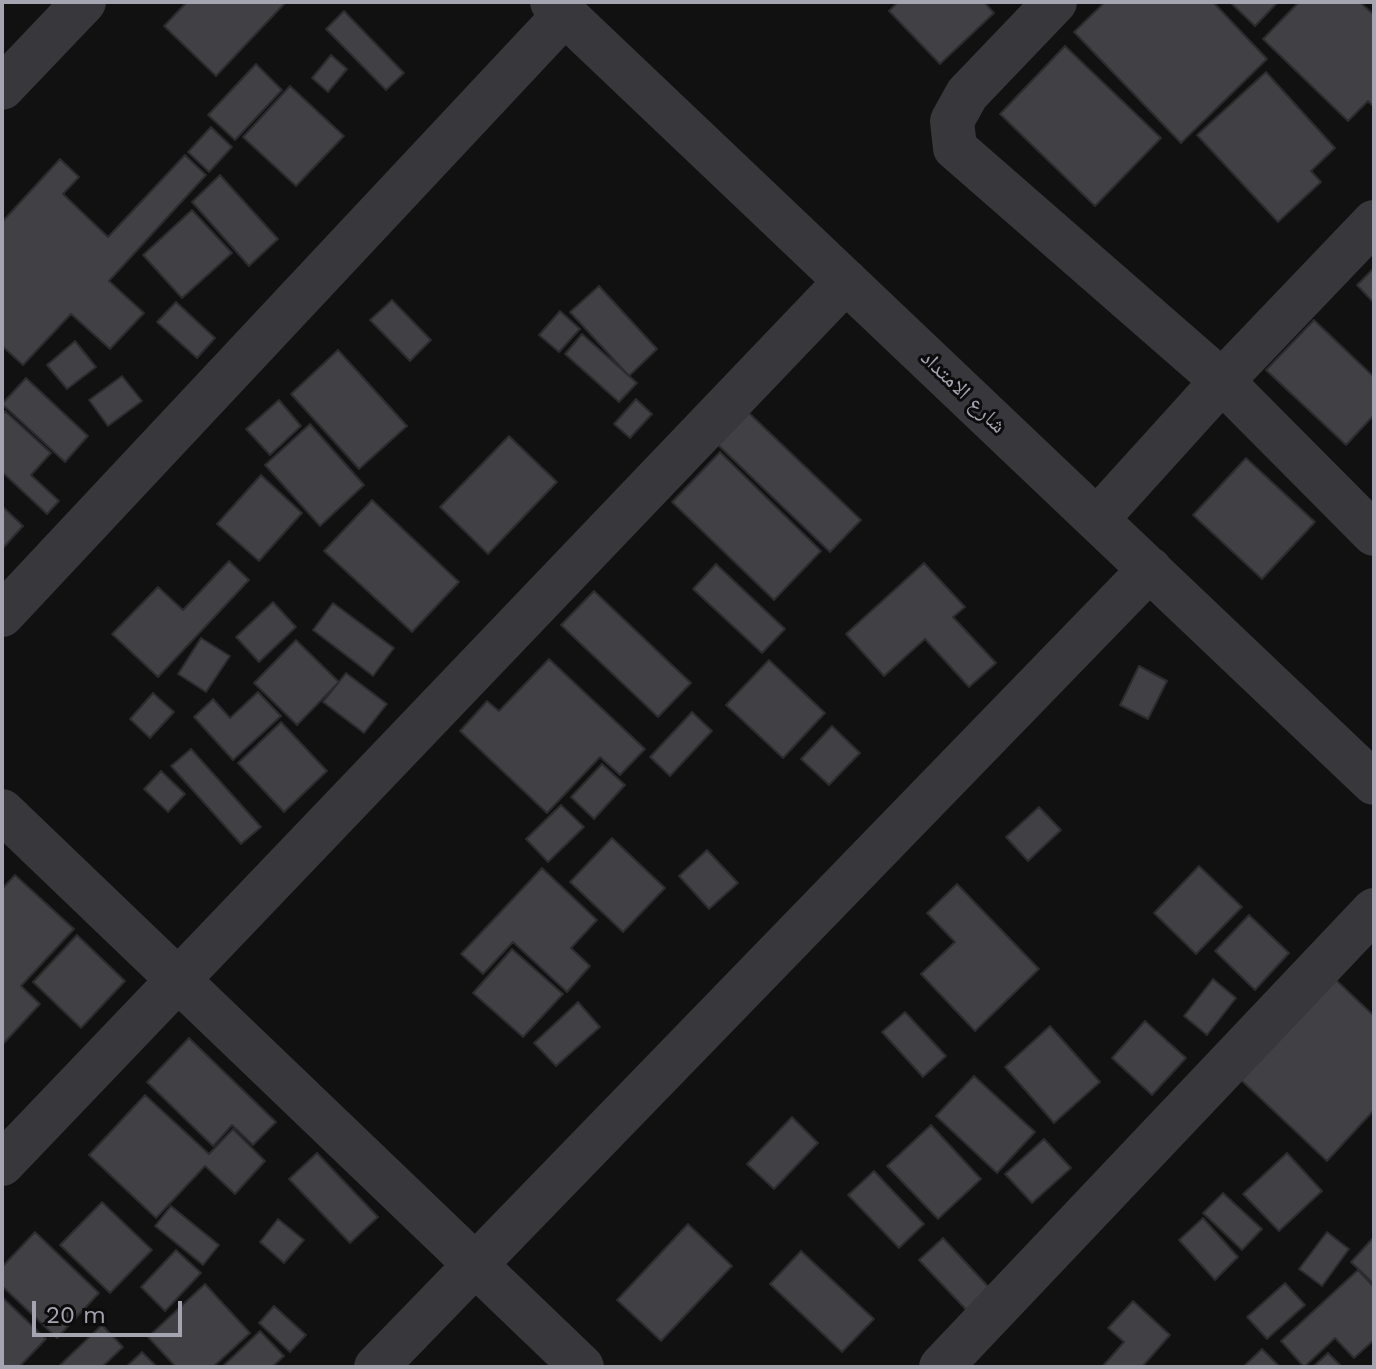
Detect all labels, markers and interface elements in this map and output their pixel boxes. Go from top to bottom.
street label: شارع الامتداد [915,345,1011,439]
scale bar [36,1285,186,1335]
text: 20 m [46,1301,106,1329]

